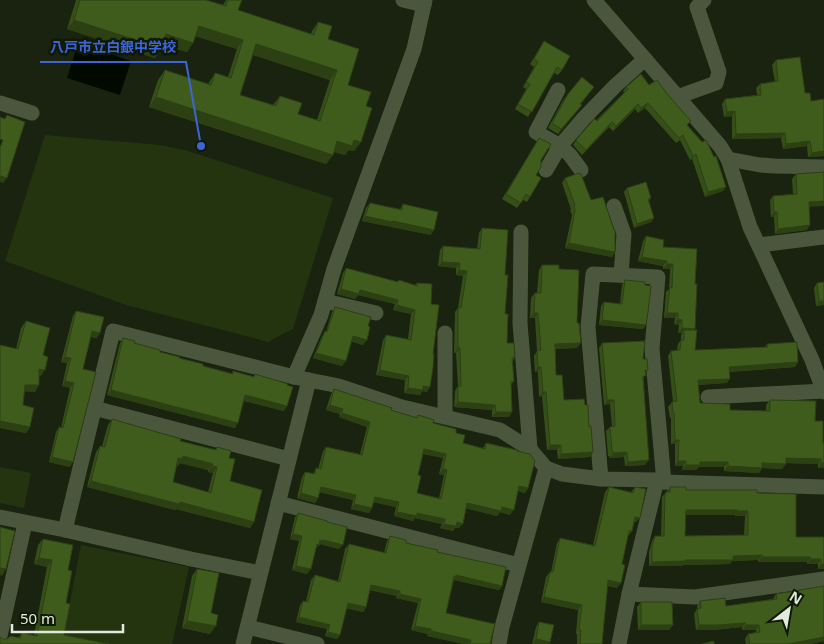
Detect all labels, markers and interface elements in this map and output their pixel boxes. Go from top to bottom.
callout: 八戸市立白銀中学校 [40,33,186,62]
text: 八戸市立白銀中学校 [50,37,176,56]
north arrow [764,584,814,634]
text: N [786,586,806,609]
scale bar [12,602,124,634]
text: 50 m [20,608,55,628]

